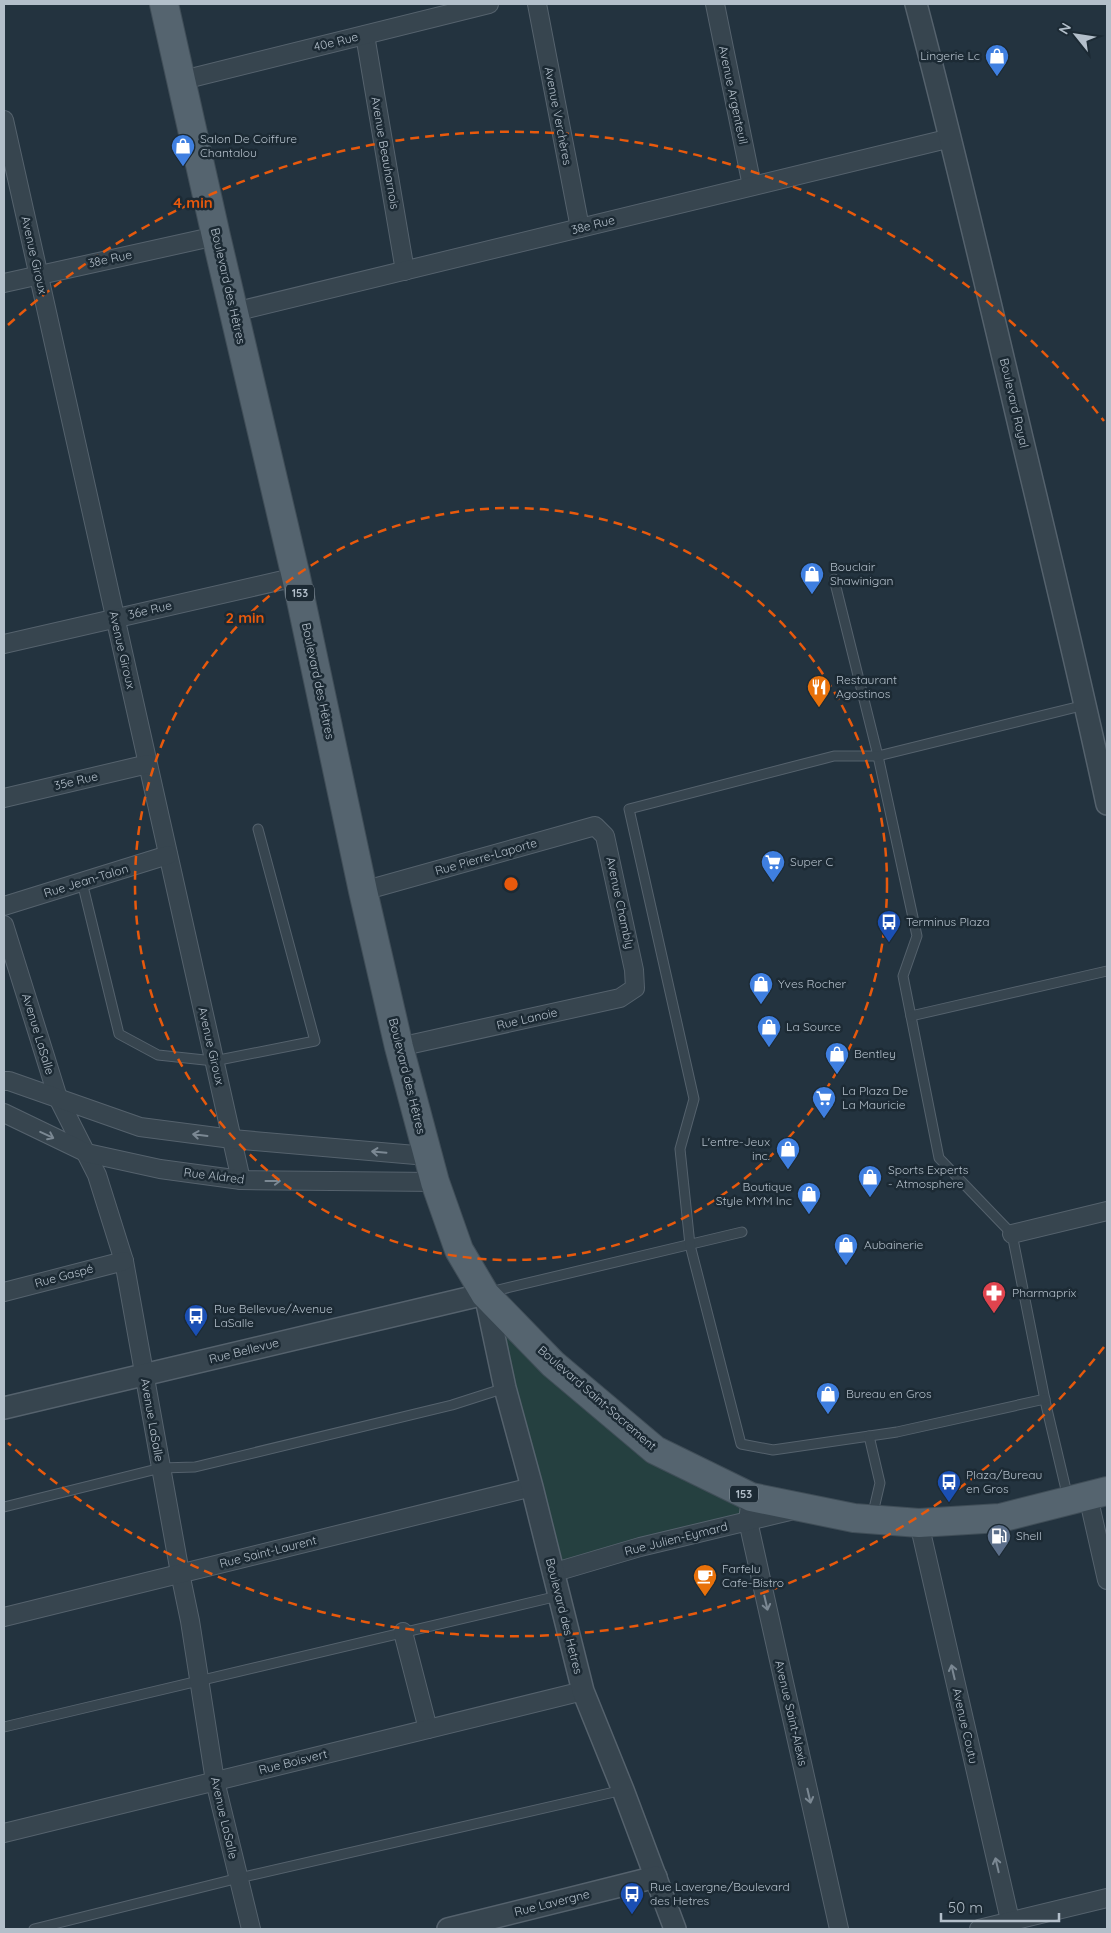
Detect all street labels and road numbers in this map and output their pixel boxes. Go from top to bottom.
street label: 40e Rue [312,29,360,54]
street label: Avenue Argenteuil [716,44,751,146]
street label: Avenue Verchères [542,66,575,167]
street label: Avenue Beauharnois [368,95,403,211]
street label: 38e Rue [570,212,616,237]
street label: Avenue Giroux [18,214,51,295]
street label: Boulevard des Hêtres [208,226,249,346]
street label: 38e Rue [87,247,133,270]
street label: Boulevard Royal [997,356,1032,449]
road number: 153 [286,584,314,602]
street label: 36e Rue [127,597,173,622]
street label: Avenue Giroux [106,609,139,690]
street label: Boulevard des Hêtres [299,621,338,741]
street label: 35e Rue [53,768,99,793]
street label: Rue Pierre-Laporte [433,835,539,878]
street label: Avenue Chambly [603,855,638,950]
street label: Rue Jean-Talon [42,861,130,900]
street label: Avenue LaSalle [19,991,58,1077]
street label: Rue Lanoie [495,1004,559,1033]
street label: Avenue Giroux [195,1005,228,1086]
street label: Boulevard des Hêtres [386,1016,429,1136]
street label: Rue Aldred [183,1164,245,1187]
street label: Rue Gaspé [33,1260,95,1291]
street label: Rue Bellevue [207,1335,281,1366]
street label: Boulevard Saint-Sacrement [535,1342,660,1453]
street label: Avenue LaSalle [138,1377,167,1463]
road number: 153 [730,1486,758,1502]
street label: Rue Julien-Eymard [623,1518,729,1559]
street label: Rue Saint-Laurent [218,1532,318,1571]
street label: Boulevard des Hetres [543,1556,586,1676]
street label: Avenue Saint-Alexis [772,1659,811,1767]
street label: Avenue Coutu [950,1687,981,1765]
street label: Rue Boisvert [257,1746,329,1777]
street label: Avenue LaSalle [208,1775,241,1861]
street label: Rue Lavergne [513,1886,591,1919]

